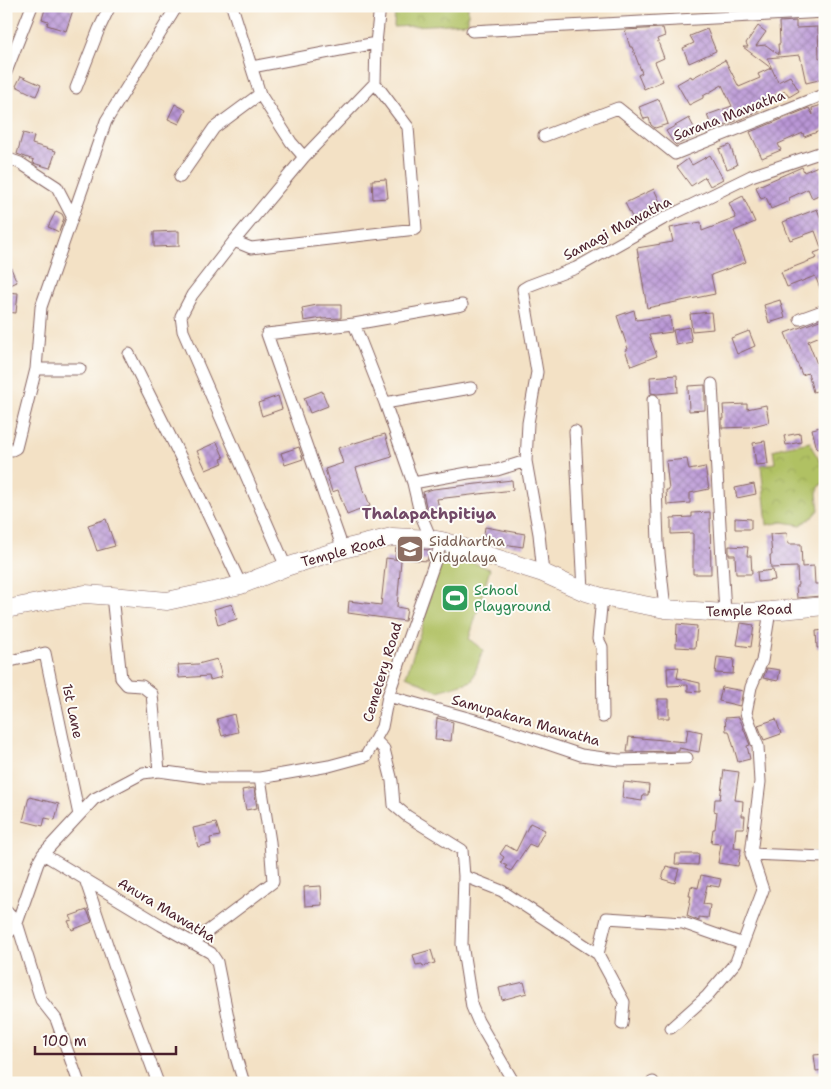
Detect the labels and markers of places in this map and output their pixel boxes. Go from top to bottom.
place label: Siddhartha Vidyalaya [429,532,505,566]
school or university icon: Siddhartha Vidyalaya [395,534,425,564]
place label: School Playground [474,581,551,615]
sports icon: School Playground [440,583,470,613]

